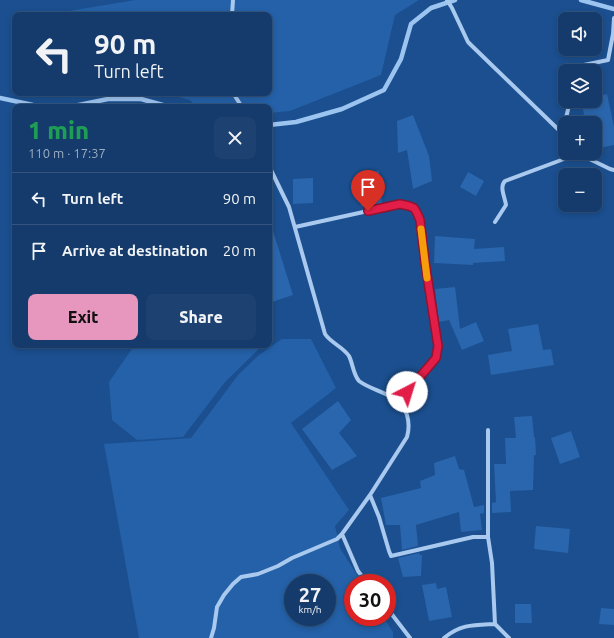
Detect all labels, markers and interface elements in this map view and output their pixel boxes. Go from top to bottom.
map controls [558,12,602,212]
button: sound [558,12,602,56]
icon: left [28,28,80,80]
text: 90 m [94,28,156,59]
text: Turn left [94,61,164,81]
button: layers [558,64,602,108]
button: + [558,116,602,160]
text: 1 min [28,117,89,144]
button: close [214,117,256,159]
text: 110 m · 17:37 [28,146,106,160]
button: − [558,168,602,212]
pin [351,170,385,211]
icon: arrive [357,176,379,198]
icon: left [28,188,50,210]
text: Turn left [62,190,123,207]
text: 90 m [223,190,256,207]
icon: arrive [28,240,50,262]
text: Arrive at destination [62,242,208,259]
text: 20 m [223,242,256,259]
button: Exit [28,294,138,340]
button: Share [146,294,256,340]
position arrow [386,371,428,413]
speed limit sign: 30 [344,574,396,626]
text: 27 [299,583,321,606]
text: km/h [298,604,322,615]

